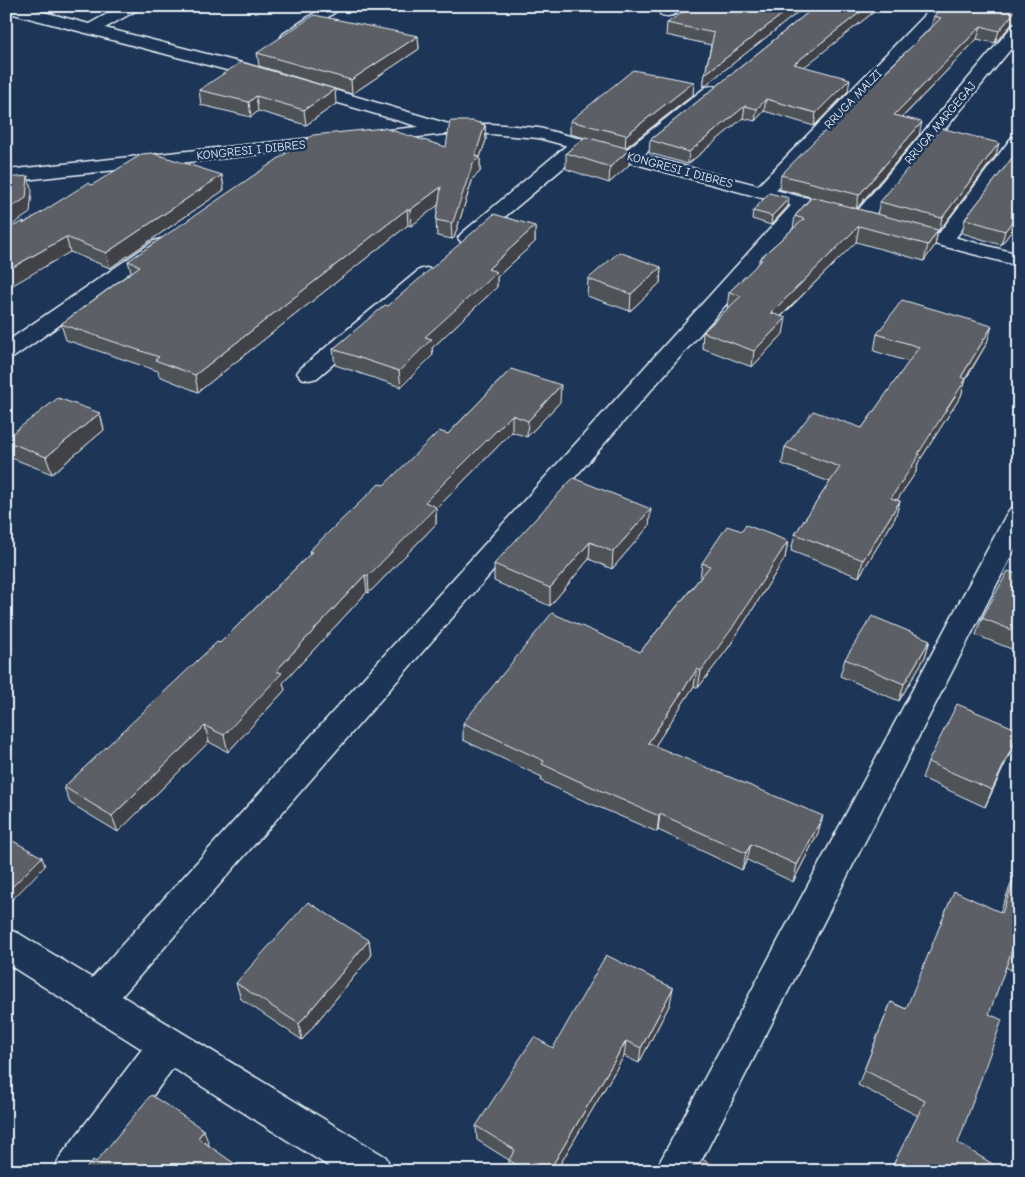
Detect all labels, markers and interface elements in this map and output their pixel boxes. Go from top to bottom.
street label: RRUGA MALZI [821,66,885,132]
street label: RRUGA MARGEGAJ [901,79,979,167]
street label: KONGRESI I DIBRES [196,137,306,163]
street label: KONGRESI I DIBRES [625,149,735,191]

